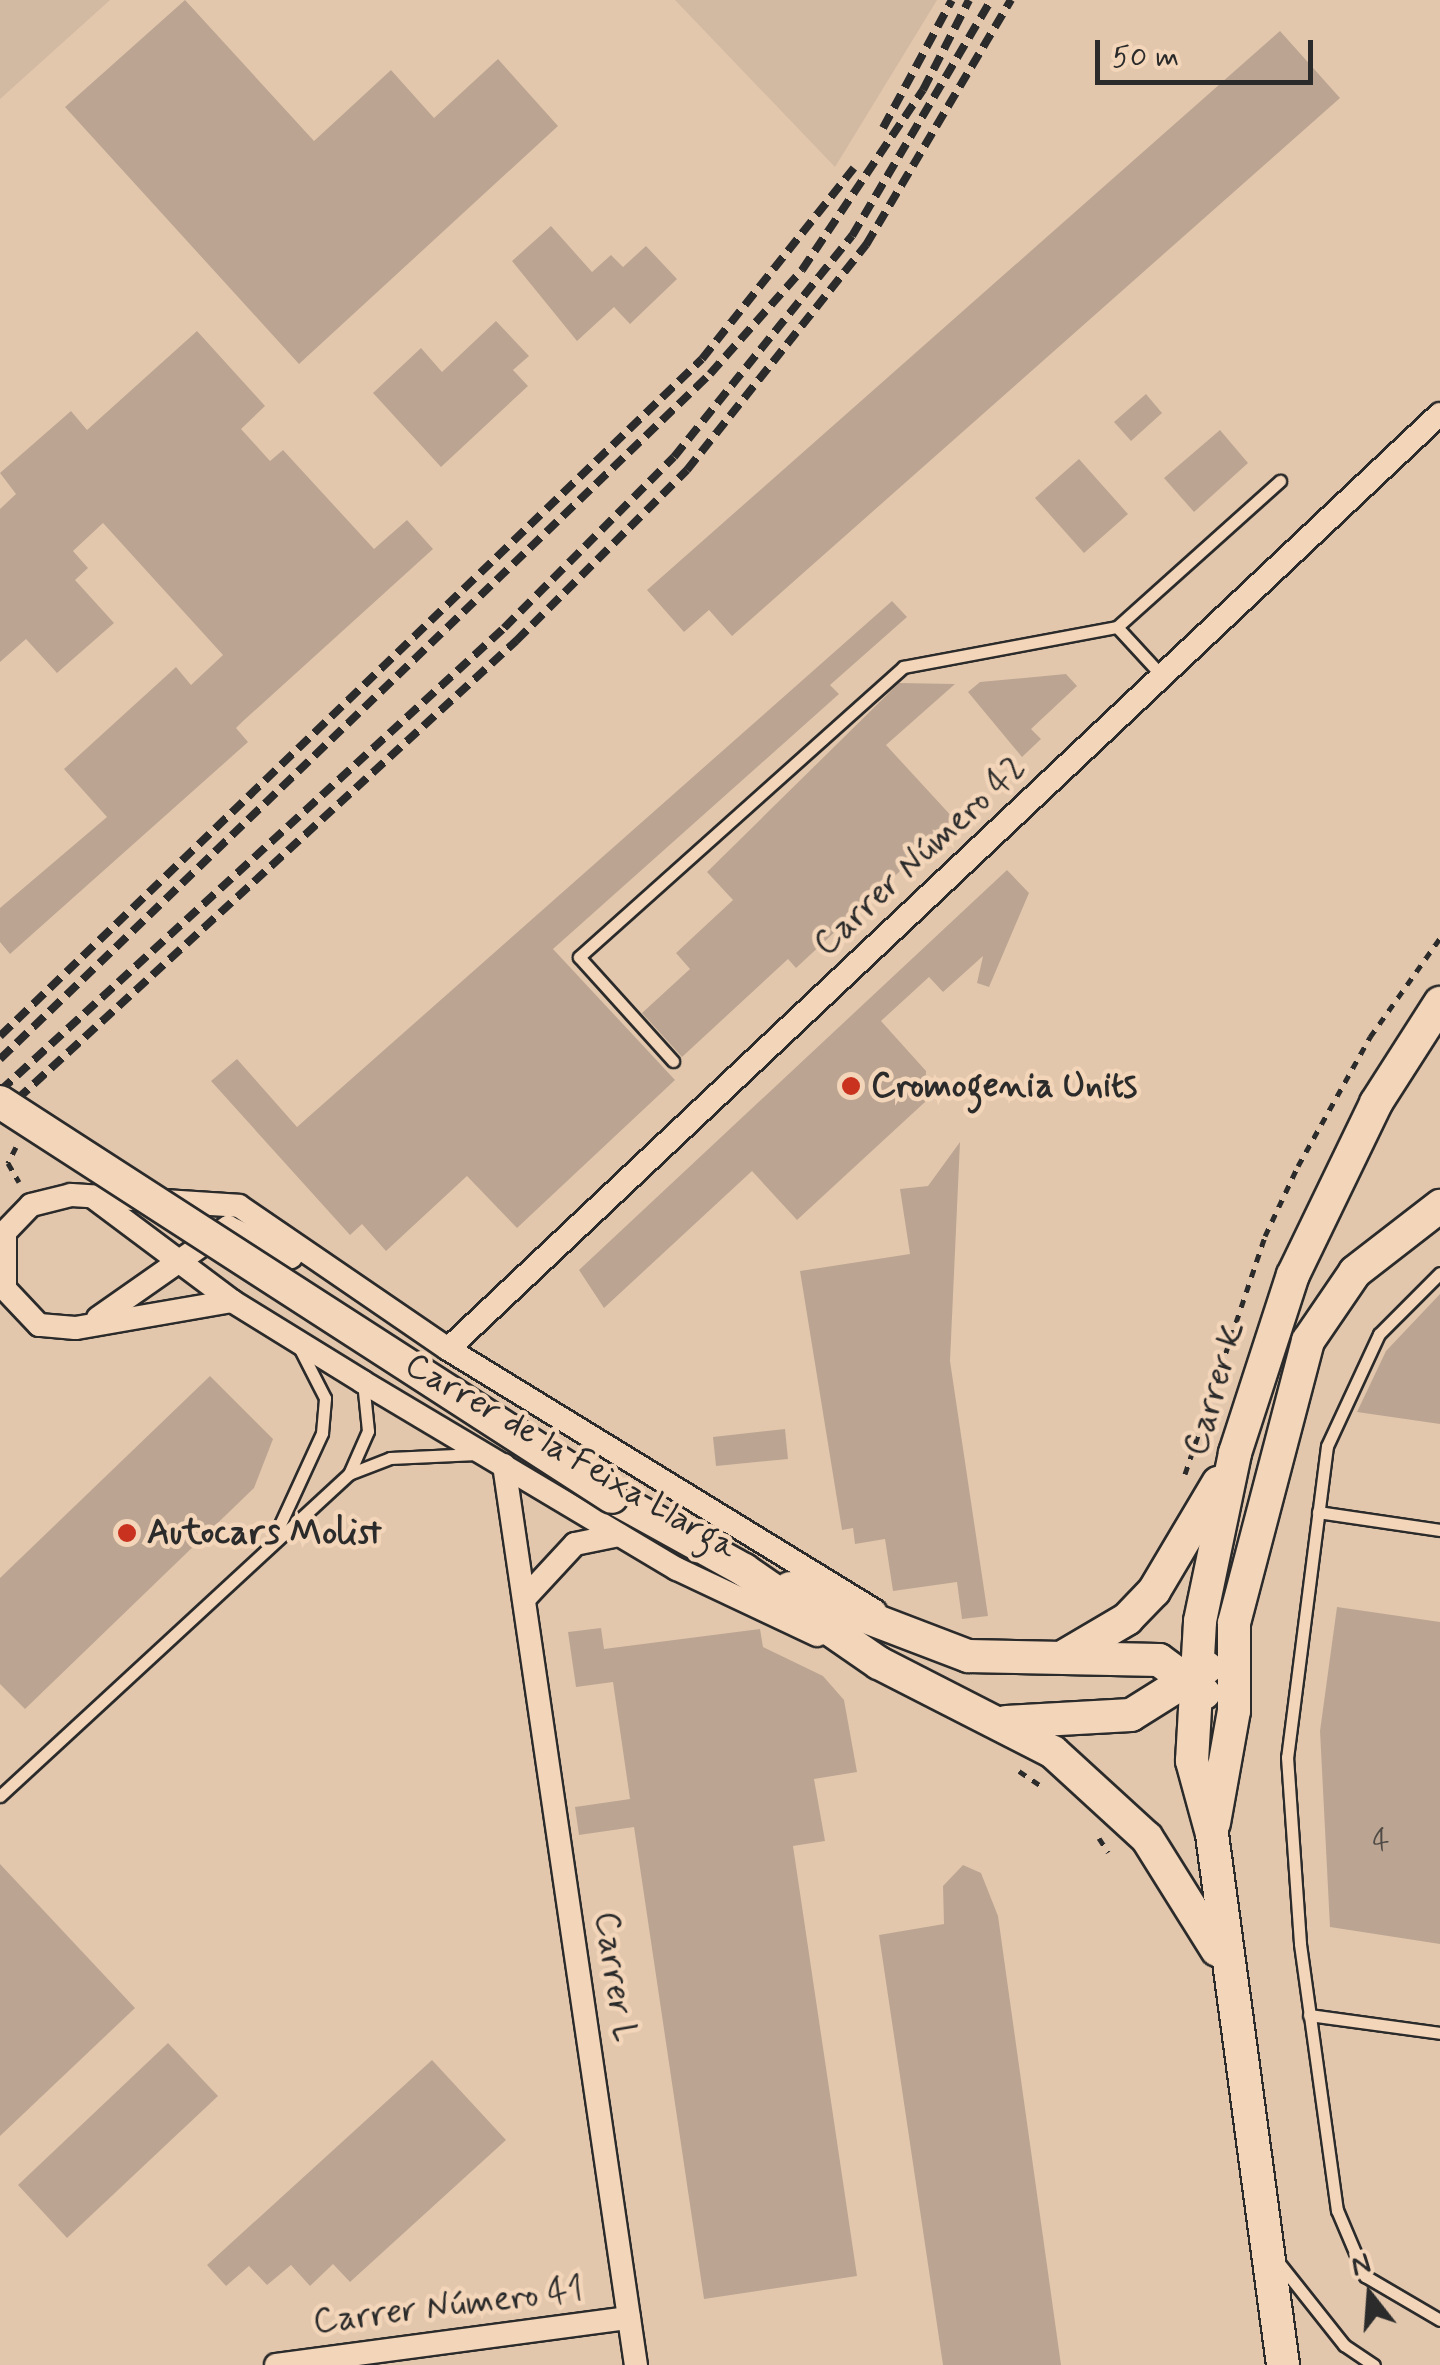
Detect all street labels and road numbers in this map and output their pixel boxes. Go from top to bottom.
street label: Carrer Número 42 [805,747,1035,965]
street label: Carrer K [1175,1317,1255,1461]
street label: Carrer de la Feixa Llarga [396,1343,746,1569]
street label: Carrer L [585,1907,645,2047]
street label: Carrer Número 41 [311,2269,585,2343]

